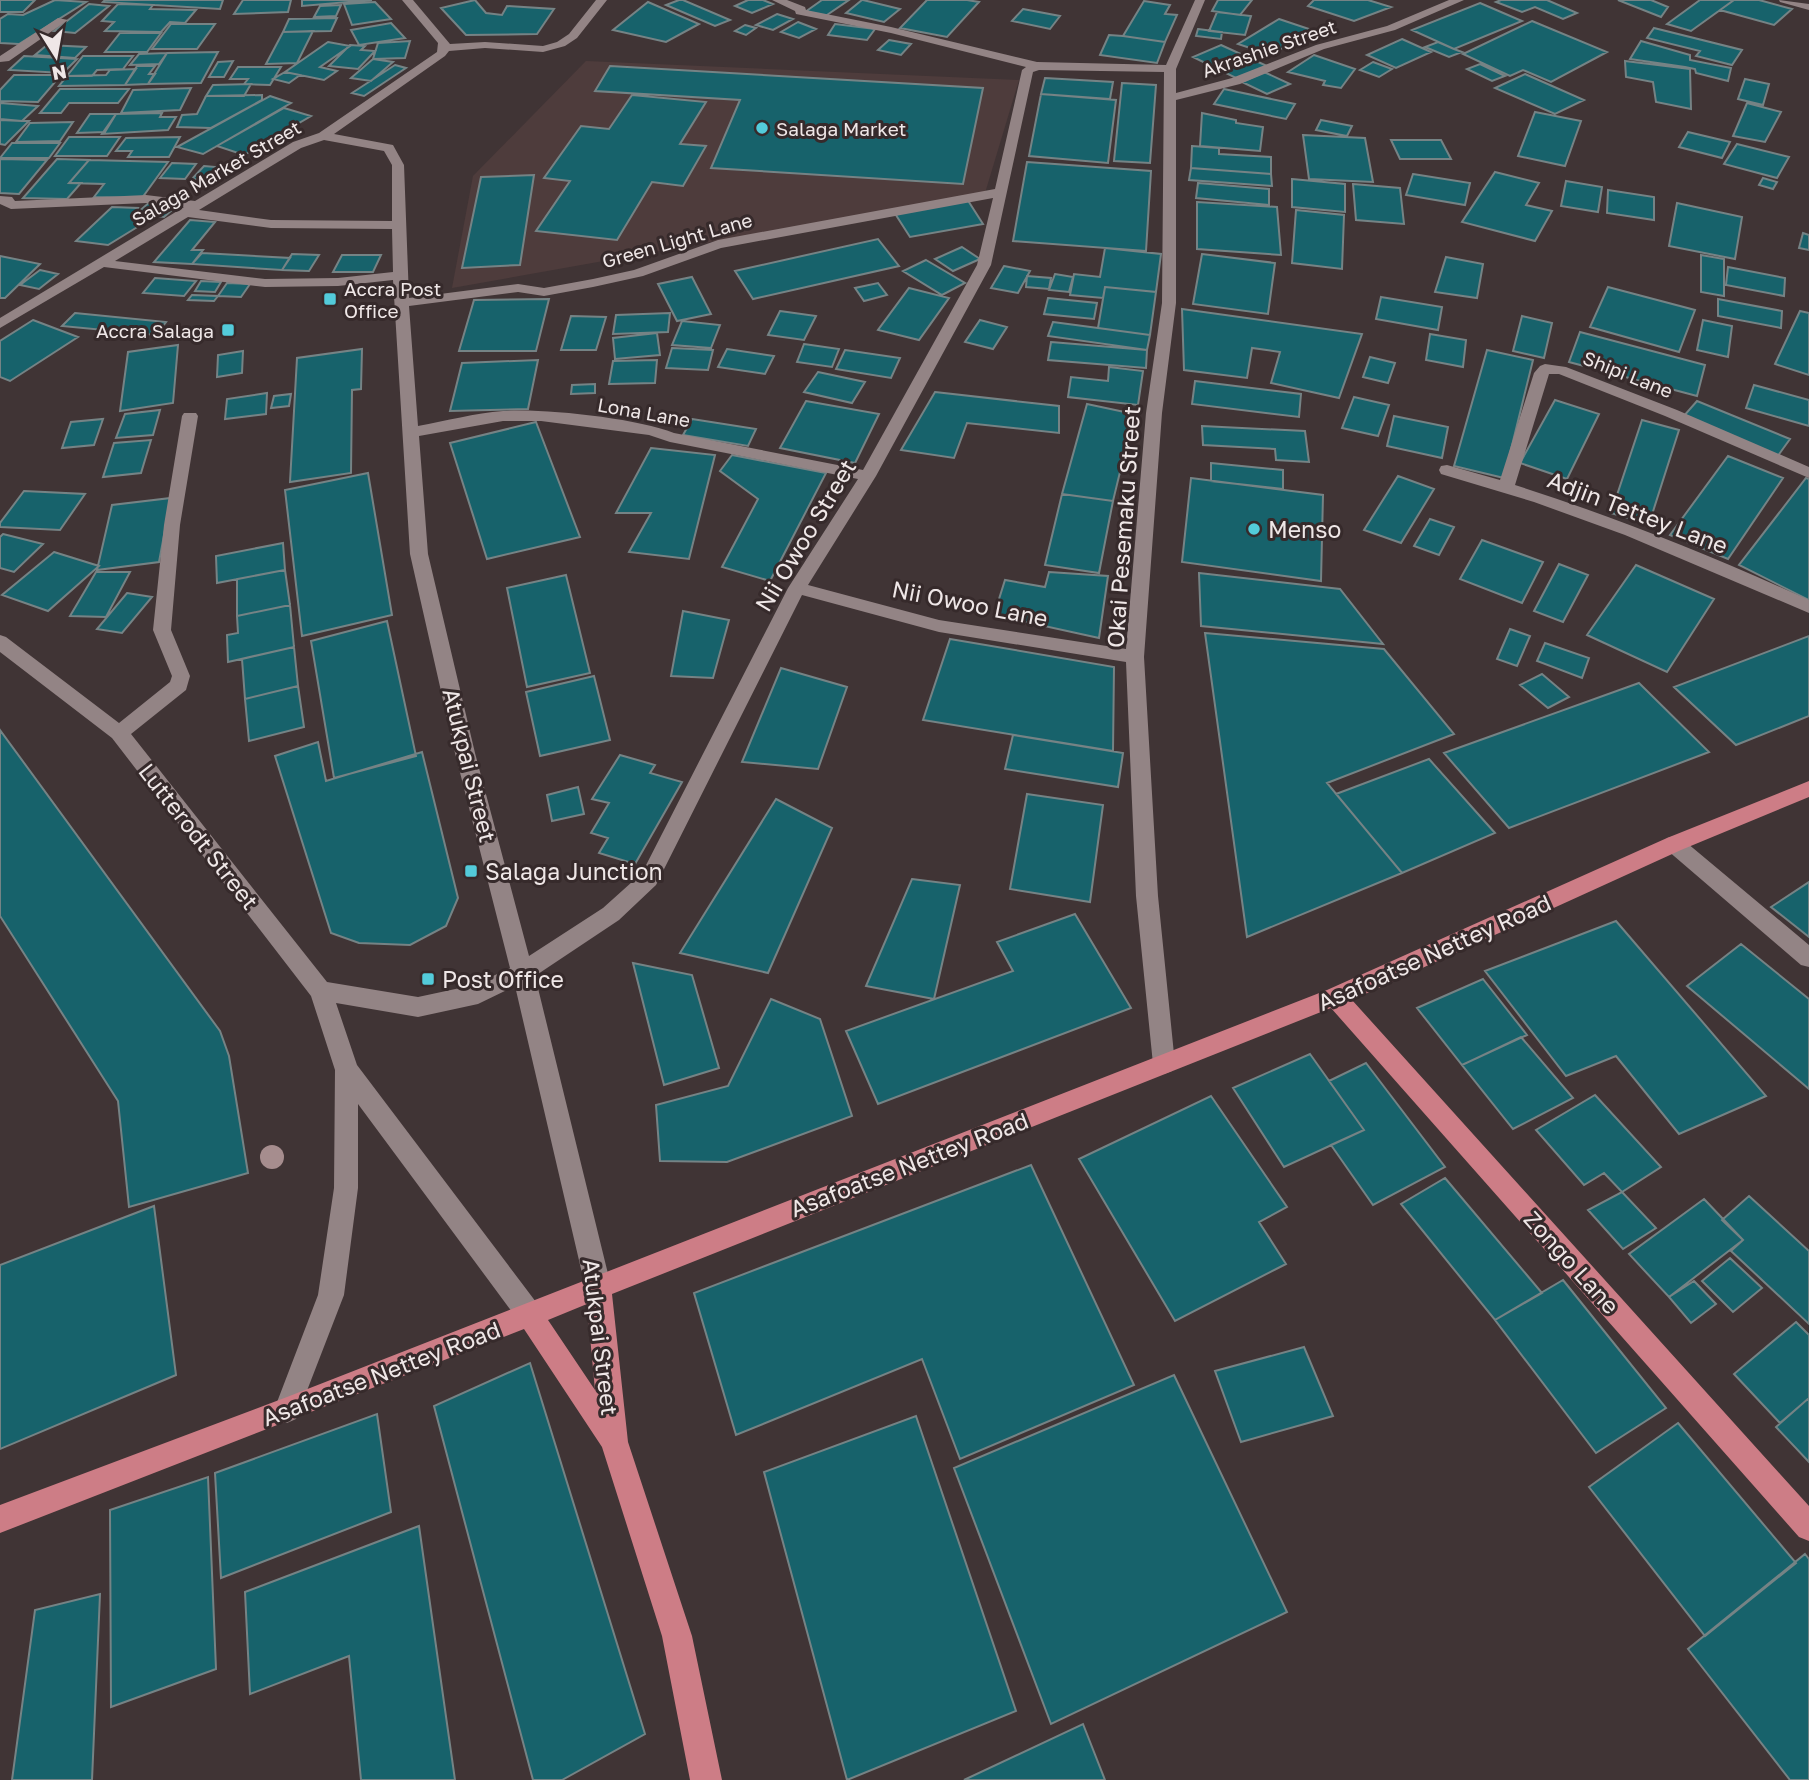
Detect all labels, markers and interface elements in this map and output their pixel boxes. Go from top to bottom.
street label: Akrashie Street [1199,14,1339,82]
north arrow [21,21,91,91]
text: N [50,61,69,86]
street label: Salaga Market Street [127,115,305,231]
place label: Salaga Market [776,117,906,140]
marker: Salaga Market [754,120,770,136]
street label: Green Light Lane [599,208,755,272]
place label: Accra Post Office [344,277,441,322]
marker: Accra Post Office [322,291,338,307]
place label: Accra Salaga [96,319,214,342]
marker: Accra Salaga [220,322,236,338]
street label: Shipi Lane [1580,346,1676,402]
street label: Lona Lane [596,393,692,431]
street label: Okai Pesemaku Street [1101,405,1145,649]
street label: Nii Owoo Street [749,454,861,616]
street label: Adjin Tettey Lane [1544,465,1732,559]
place label: Menso [1268,515,1341,543]
marker: Menso [1246,521,1262,537]
street label: Nii Owoo Lane [890,574,1050,632]
street label: Atukpai Street [437,685,503,845]
street label: Lutterodt Street [133,757,265,915]
place label: Salaga Junction [485,857,663,885]
marker: Salaga Junction [463,863,479,879]
street label: Asafoatse Nettey Road [1313,888,1555,1016]
place label: Post Office [442,965,564,993]
marker: Post Office [420,971,436,987]
street label: Asafoatse Nettey Road [786,1106,1032,1222]
street label: Zongo Lane [1518,1205,1626,1319]
street label: Atukpai Street [577,1257,625,1417]
street label: Asafoatse Nettey Road [258,1315,504,1431]

